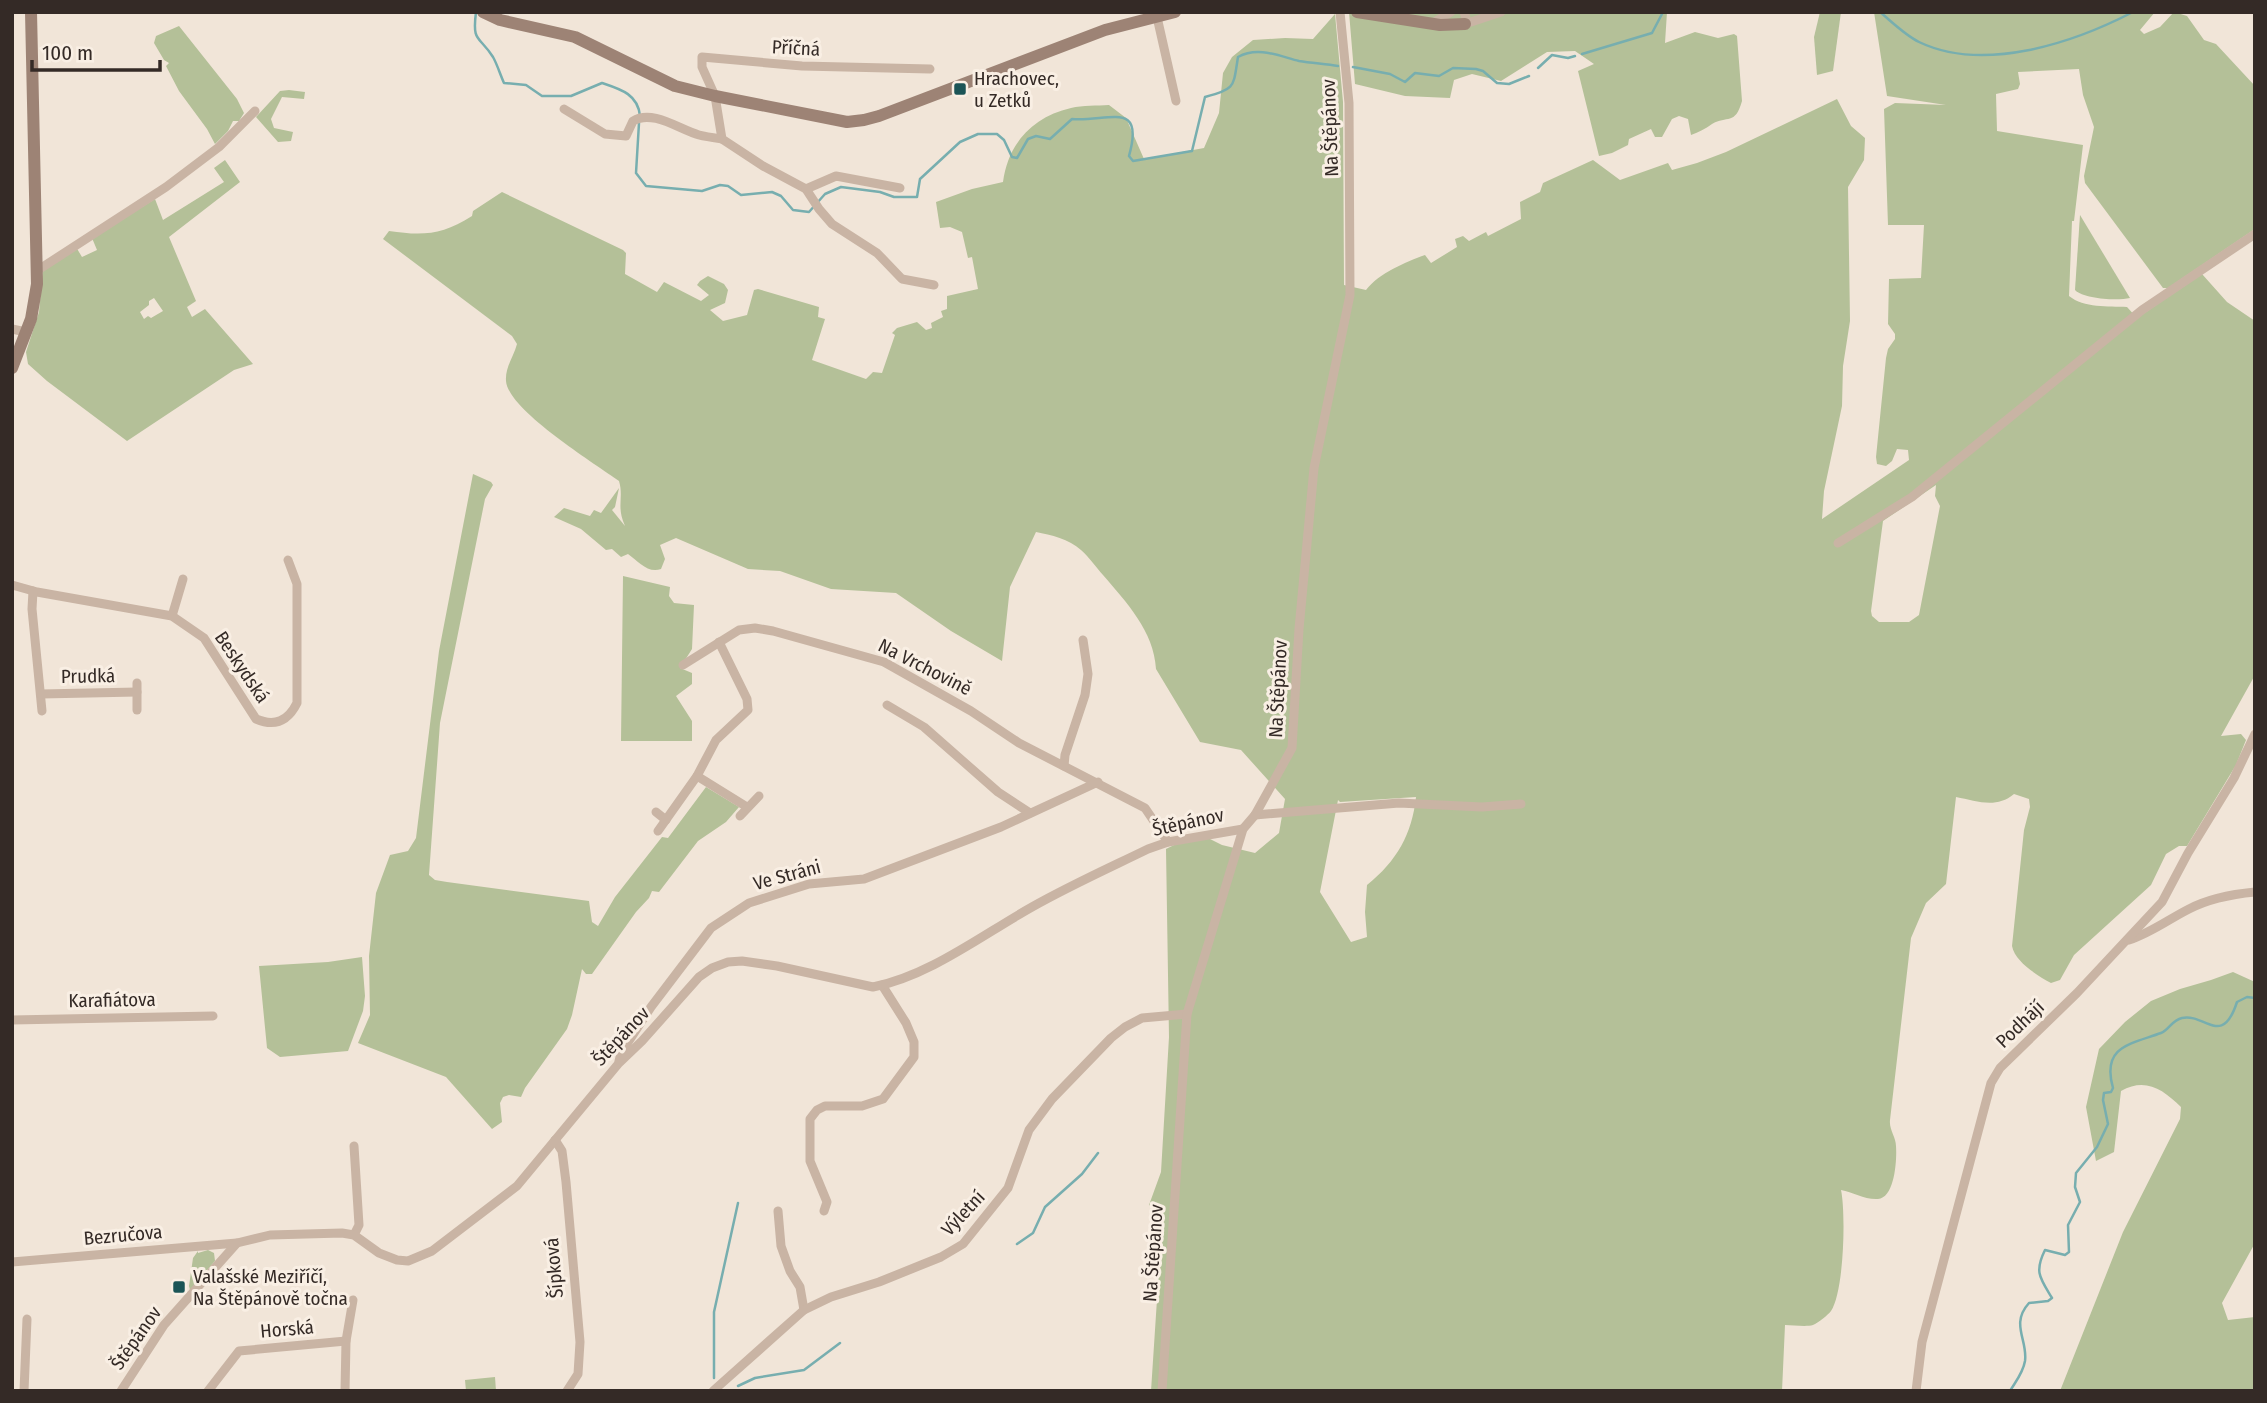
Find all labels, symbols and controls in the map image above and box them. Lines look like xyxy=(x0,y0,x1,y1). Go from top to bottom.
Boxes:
scale bar xyxy=(32,28,159,72)
street label: Příčná xyxy=(771,35,821,61)
text: 100 m xyxy=(42,40,93,66)
place label: Hrachovec, u Zetků xyxy=(974,67,1059,112)
street label: Na Štěpánov xyxy=(1317,78,1343,177)
marker: Hrachovec, u Zetků xyxy=(952,81,968,97)
street label: Beskydská xyxy=(210,627,274,707)
street label: Na Vrchovině xyxy=(875,634,975,700)
street label: Na Štěpánov xyxy=(1264,639,1292,738)
street label: Prudká xyxy=(61,664,115,688)
street label: Štěpánov xyxy=(1150,803,1226,841)
street label: Ve Stráni xyxy=(751,855,823,895)
street label: Karafiátova xyxy=(68,988,156,1012)
street label: Podhájí xyxy=(1991,995,2049,1053)
street label: Štěpánov xyxy=(588,1001,654,1070)
street label: Výletní xyxy=(936,1186,990,1240)
street label: Na Štěpánov xyxy=(1138,1203,1168,1303)
street label: Bezručova xyxy=(83,1220,163,1250)
street label: Šípková xyxy=(540,1237,568,1299)
place label: Valašské Meziříčí, Na Štěpánově točna xyxy=(193,1265,348,1310)
marker: Valašské Meziříčí, Na Štěpánově točna xyxy=(171,1279,187,1295)
street label: Štěpánov xyxy=(106,1301,166,1374)
street label: Horská xyxy=(259,1315,315,1343)

